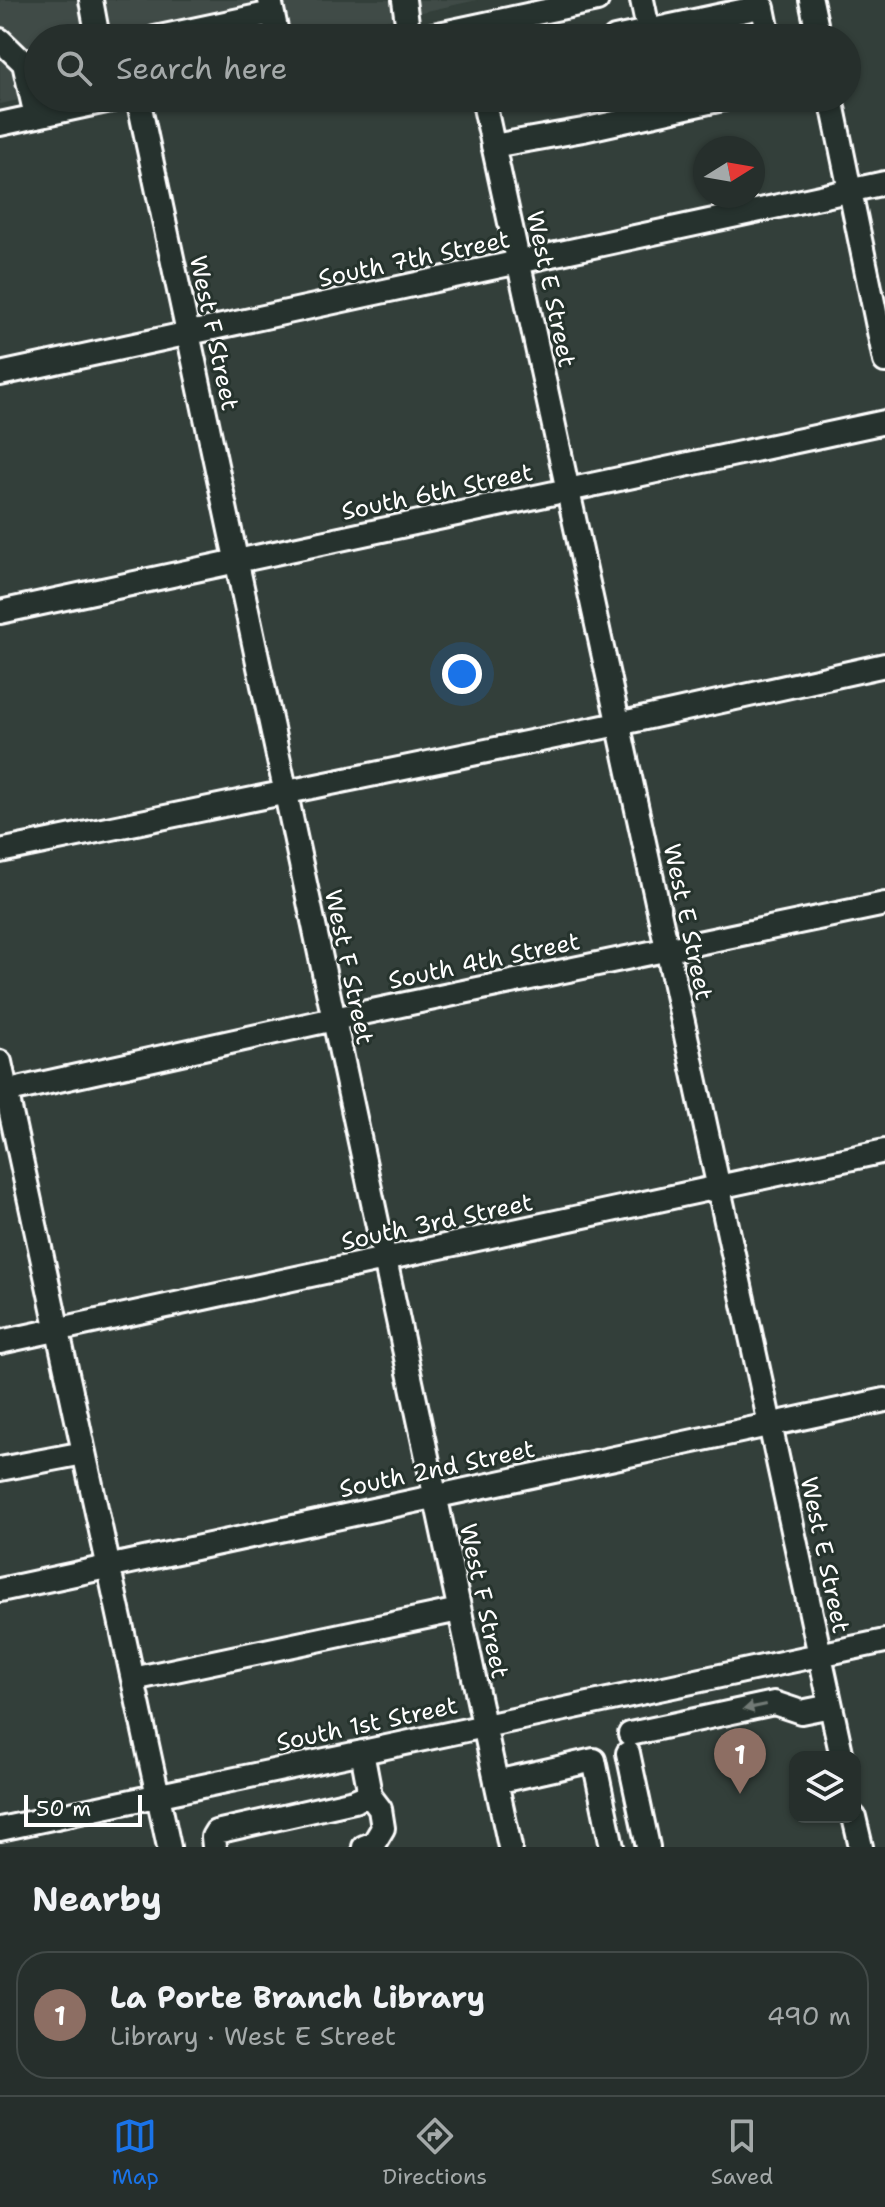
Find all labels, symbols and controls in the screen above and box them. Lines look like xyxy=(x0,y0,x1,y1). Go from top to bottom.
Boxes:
search box xyxy=(24,24,861,112)
icon: search xyxy=(52,46,96,90)
text: Search here xyxy=(116,48,287,89)
north arrow xyxy=(693,136,765,208)
street label: West E Street xyxy=(519,208,583,370)
street label: South 7th Street xyxy=(315,223,513,295)
street label: West F Street xyxy=(182,252,246,414)
street label: South 6th Street xyxy=(338,456,536,528)
your location xyxy=(442,654,482,694)
street label: West E Street xyxy=(656,841,720,1003)
street label: West F Street xyxy=(317,886,381,1048)
street label: South 4th Street xyxy=(385,925,583,997)
street label: South 3rd Street xyxy=(338,1186,536,1258)
street label: South 2nd Street xyxy=(336,1433,538,1505)
street label: West E Street xyxy=(793,1474,857,1636)
street label: West F Street xyxy=(452,1520,516,1682)
street label: South 1st Street xyxy=(274,1689,460,1759)
one-way arrow xyxy=(743,1701,768,1714)
pin: 1 xyxy=(714,1728,766,1794)
map controls xyxy=(789,1751,861,1823)
button: layers xyxy=(789,1751,861,1823)
scale bar xyxy=(24,1791,142,1827)
text: 50 m xyxy=(36,1794,91,1823)
text: Nearby xyxy=(32,1876,162,1922)
text: La Porte Branch Library xyxy=(110,1977,485,2018)
text: 1 xyxy=(54,1998,66,2033)
text: 490 m xyxy=(767,1998,851,2033)
text: Library · West E Street xyxy=(110,2018,396,2053)
tab: Map xyxy=(112,2114,159,2191)
tab: Directions xyxy=(382,2114,487,2191)
tab: Saved xyxy=(711,2114,773,2191)

